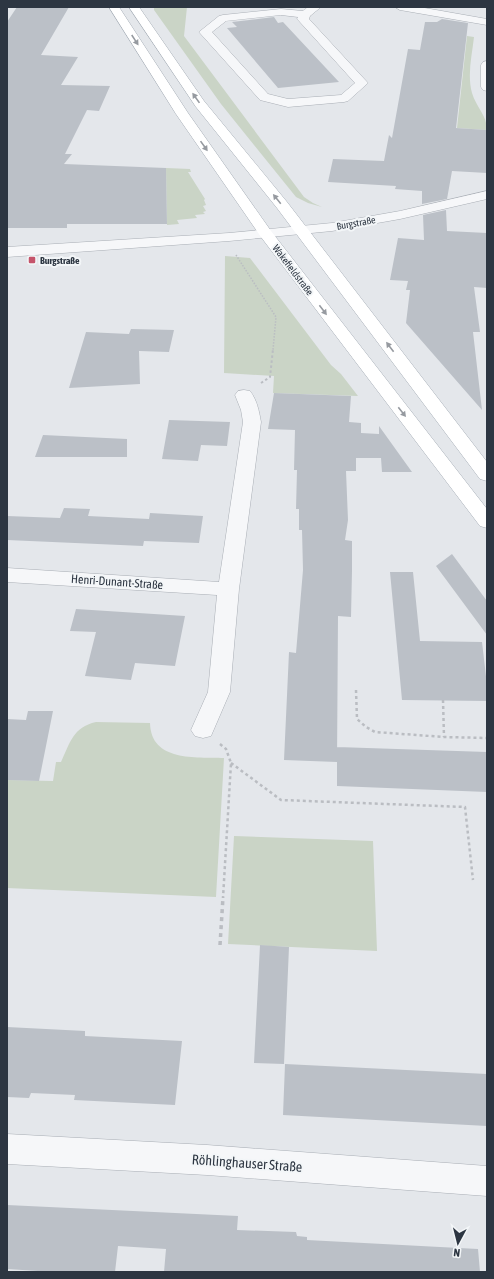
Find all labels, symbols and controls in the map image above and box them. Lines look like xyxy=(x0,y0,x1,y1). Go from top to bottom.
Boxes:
one-way arrow xyxy=(131,35,139,45)
one-way arrow xyxy=(192,93,200,103)
one-way arrow xyxy=(200,140,208,151)
one-way arrow xyxy=(273,194,282,205)
street label: Burgstraße xyxy=(336,214,377,232)
street label: Wakefieldstraße xyxy=(270,243,316,298)
marker: Burgstraße xyxy=(27,255,37,265)
place label: Burgstraße xyxy=(40,255,80,266)
one-way arrow xyxy=(319,304,327,315)
one-way arrow xyxy=(386,342,394,352)
one-way arrow xyxy=(398,407,407,418)
street label: Henri-Dunant-Straße xyxy=(71,572,163,592)
street label: Röhlinghauser Straße xyxy=(191,1151,303,1175)
north arrow xyxy=(438,1223,478,1263)
text: N xyxy=(453,1247,461,1259)

